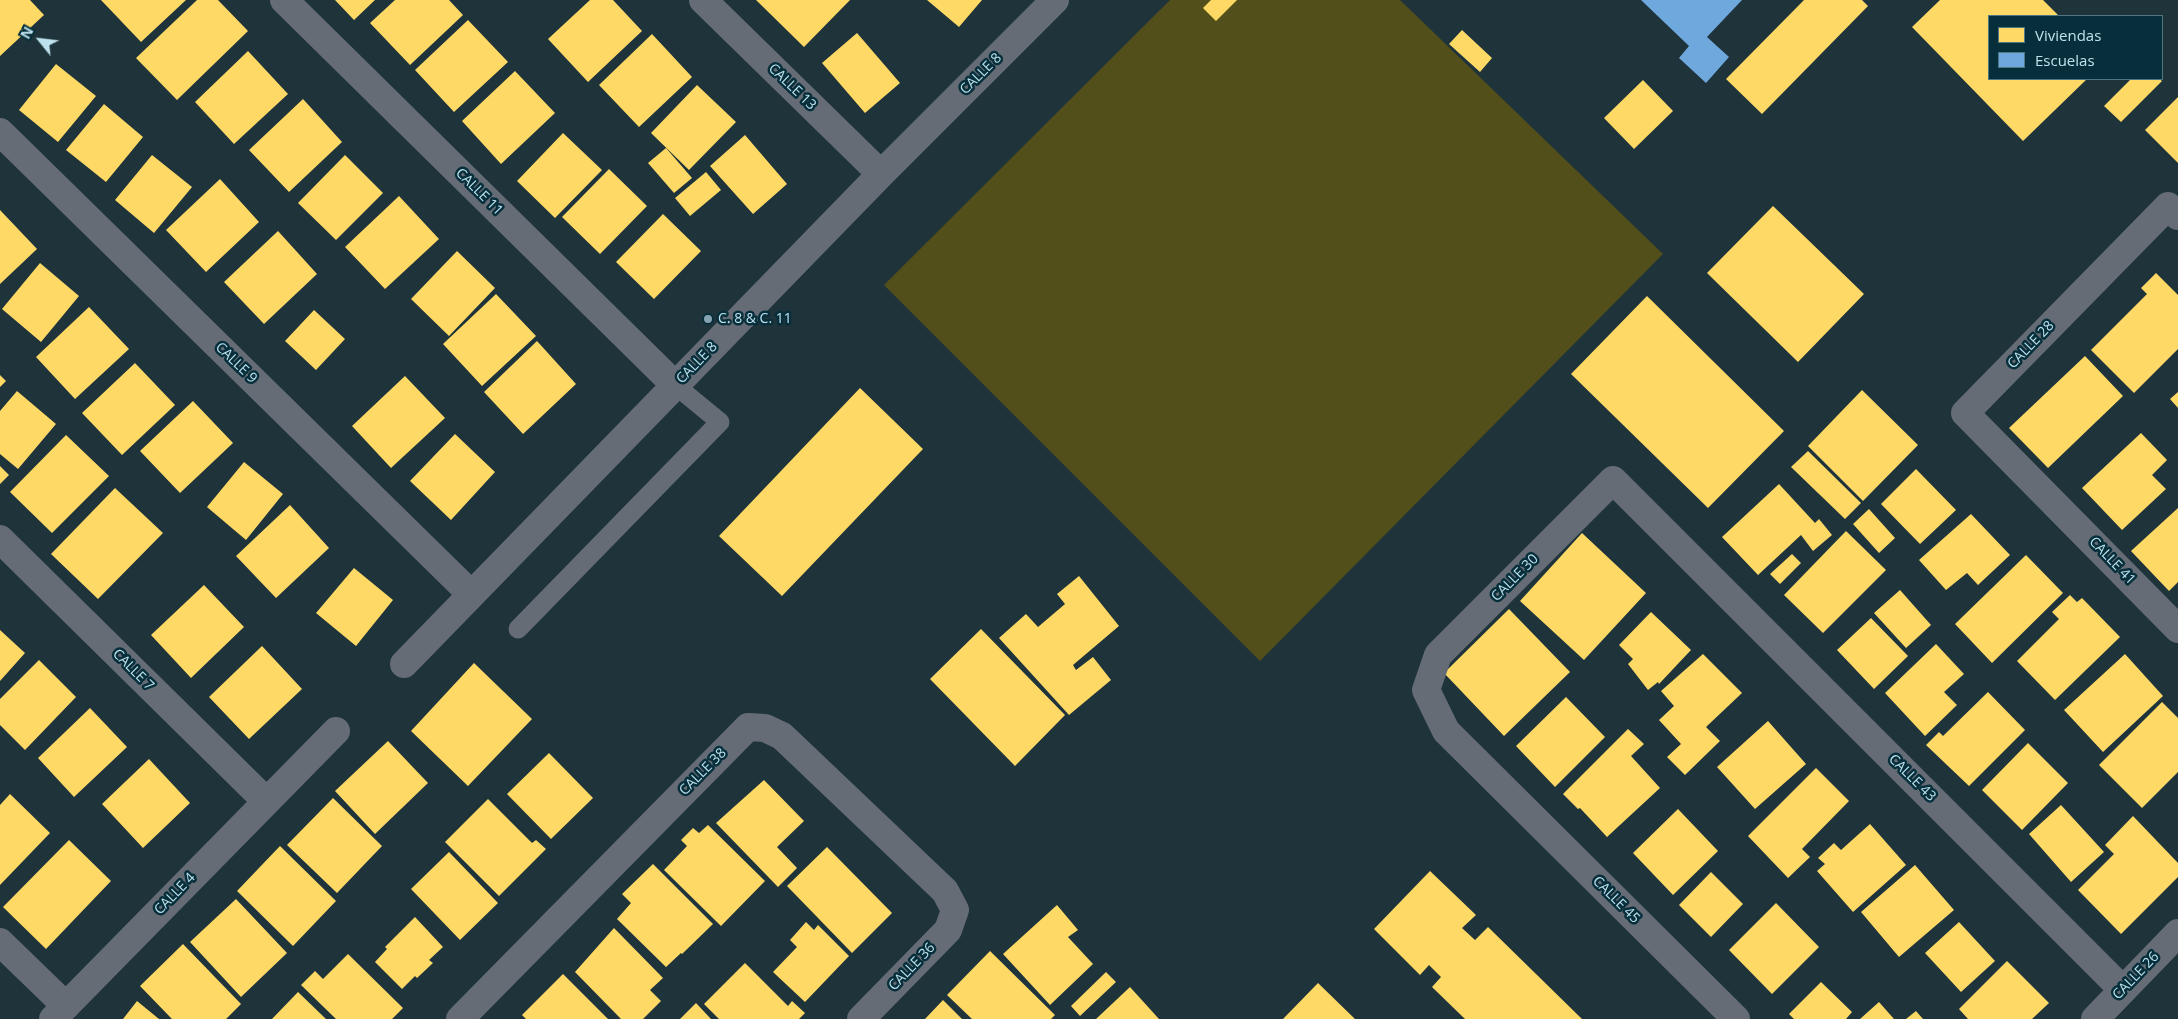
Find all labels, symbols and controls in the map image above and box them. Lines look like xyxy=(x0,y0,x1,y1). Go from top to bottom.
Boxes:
north arrow xyxy=(15,15,65,65)
legend xyxy=(1988,15,2163,80)
text: N xyxy=(15,23,38,42)
text: Viviendas xyxy=(2035,25,2101,45)
street label: CALLE 8 xyxy=(957,50,1005,98)
text: Escuelas xyxy=(2035,50,2095,70)
street label: CALLE 13 xyxy=(765,60,819,114)
street label: CALLE 11 xyxy=(452,165,506,219)
place label: C. 8 & C. 11 xyxy=(718,311,792,327)
marker: C. 8 & C. 11 xyxy=(702,313,714,325)
street label: CALLE 28 xyxy=(2004,318,2058,372)
street label: CALLE 9 xyxy=(212,339,260,387)
street label: CALLE 8 xyxy=(673,339,721,387)
street label: CALLE 41 xyxy=(2085,534,2139,588)
street label: CALLE 30 xyxy=(1488,551,1542,605)
street label: CALLE 7 xyxy=(109,646,157,694)
street label: CALLE 38 xyxy=(676,745,730,799)
street label: CALLE 43 xyxy=(1885,751,1939,805)
street label: CALLE 4 xyxy=(151,870,199,918)
street label: CALLE 45 xyxy=(1589,873,1643,927)
street label: CALLE 36 xyxy=(885,940,939,994)
street label: CALLE 26 xyxy=(2109,949,2163,1003)

